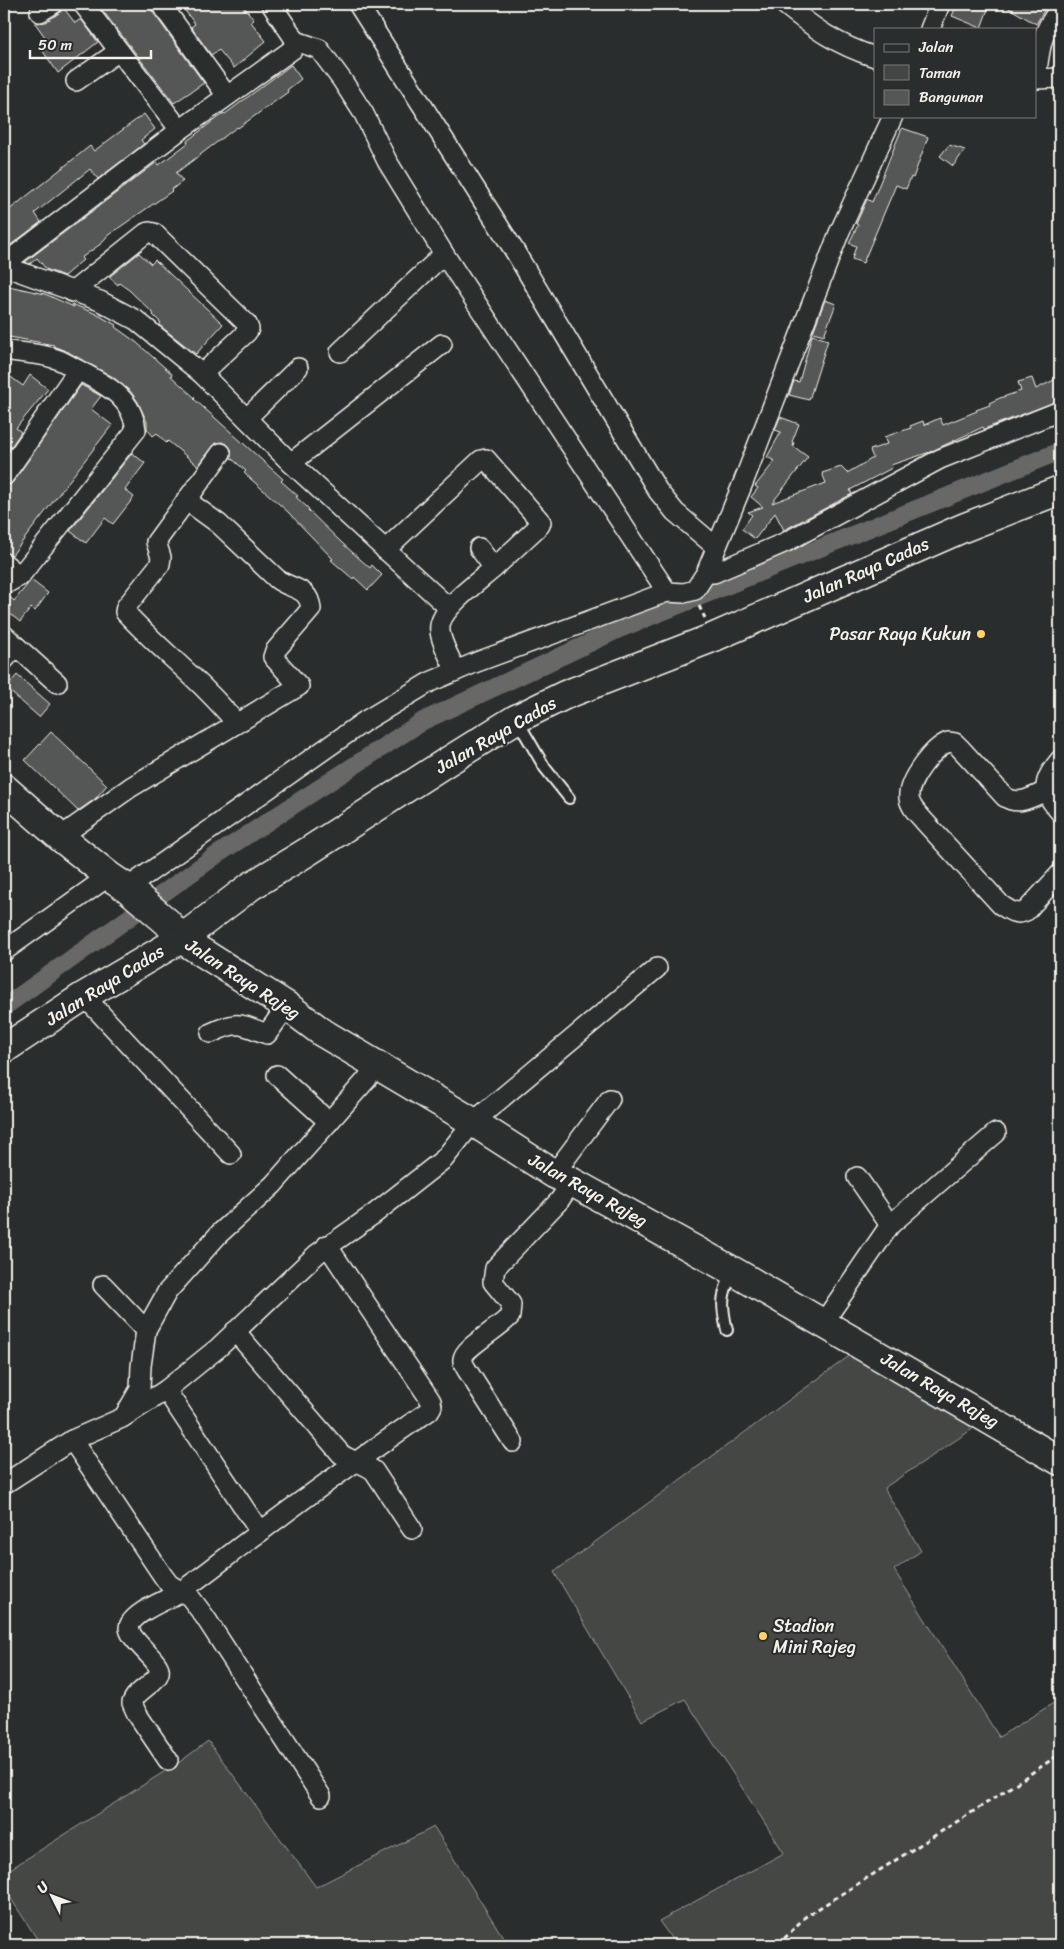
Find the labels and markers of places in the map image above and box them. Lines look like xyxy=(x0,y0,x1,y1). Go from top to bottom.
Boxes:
place label: Pasar Raya Kukun xyxy=(829,618,971,650)
marker: Pasar Raya Kukun xyxy=(975,628,987,640)
place label: Stadion Mini Rajeg xyxy=(773,1610,856,1663)
marker: Stadion Mini Rajeg xyxy=(757,1630,769,1642)

